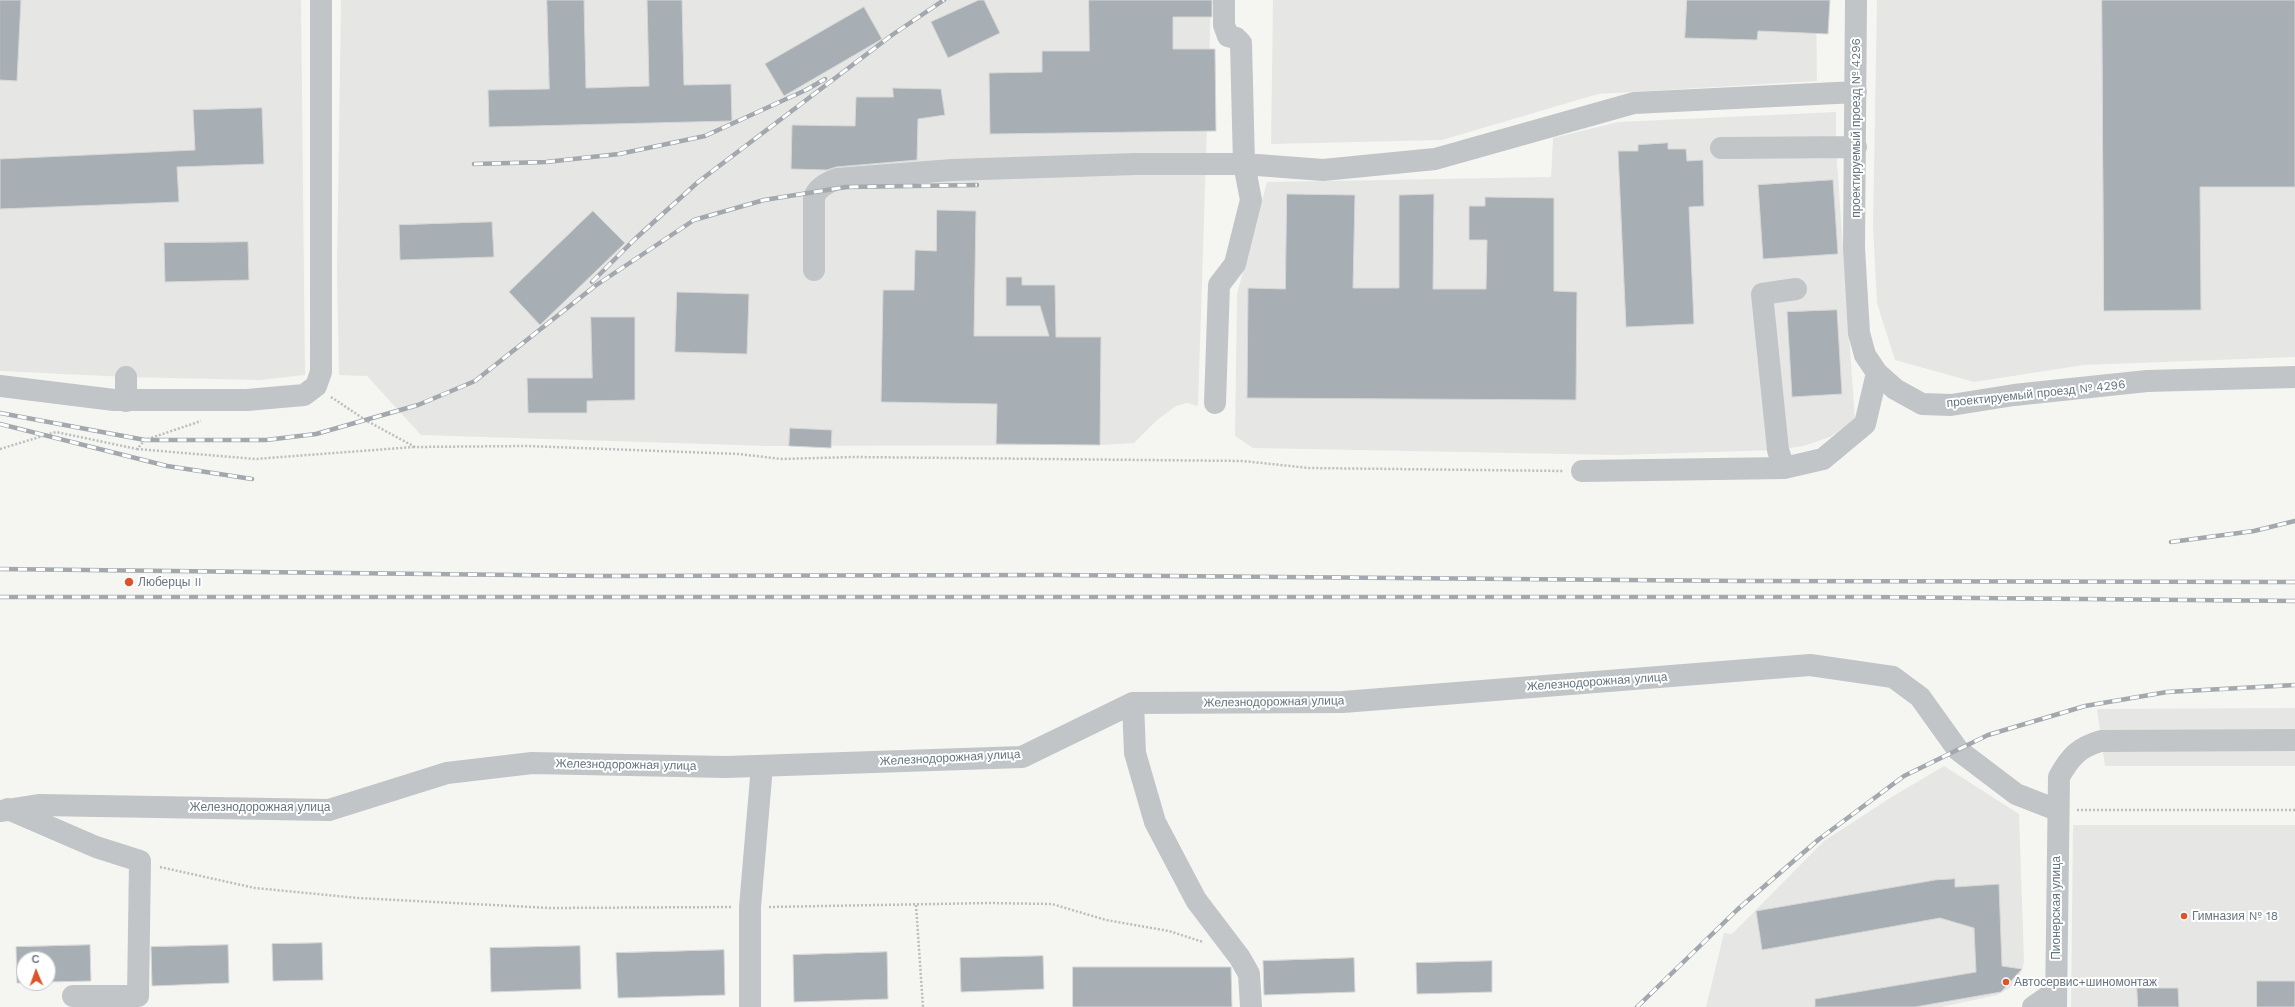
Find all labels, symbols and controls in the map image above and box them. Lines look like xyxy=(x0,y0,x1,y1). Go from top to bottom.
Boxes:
street label: проектируемый проезд № 4296 xyxy=(1849,38,1863,218)
street label: проектируемый проезд № 4296 xyxy=(1946,377,2126,411)
place label: Люберцы II xyxy=(138,575,202,589)
marker: Люберцы II xyxy=(123,576,135,588)
street label: Железнодорожная улица xyxy=(1526,670,1668,694)
street label: Железнодорожная улица xyxy=(1203,694,1345,710)
street label: Железнодорожная улица xyxy=(879,747,1021,769)
street label: Железнодорожная улица xyxy=(555,757,697,773)
street label: Железнодорожная улица xyxy=(190,800,330,814)
street label: Пионерская улица xyxy=(2049,856,2063,960)
place label: Гимназия № 18 xyxy=(2192,909,2278,923)
marker: Гимназия № 18 xyxy=(2179,911,2189,921)
north arrow xyxy=(16,951,56,991)
text: С xyxy=(31,953,40,966)
place label: Автосервис+шиномонтаж xyxy=(2014,975,2157,989)
marker: Автосервис+шиномонтаж xyxy=(2001,977,2011,987)

